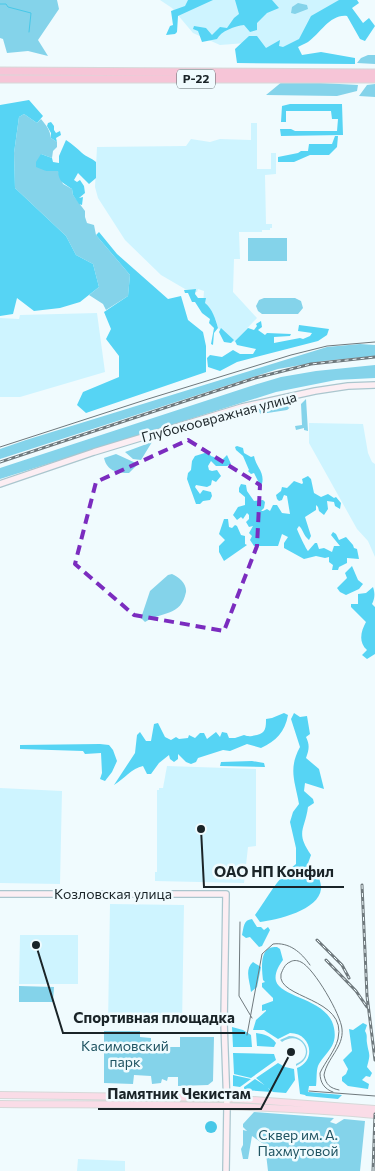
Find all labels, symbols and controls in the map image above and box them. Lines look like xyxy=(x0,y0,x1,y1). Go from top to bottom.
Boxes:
road number: Р-22 xyxy=(177,70,215,88)
street label: Глубокоовражная улица xyxy=(139,388,298,445)
callout: ОАО НП Конфил xyxy=(204,857,344,887)
text: ОАО НП Конфил xyxy=(214,862,334,880)
street label: Козловская улица xyxy=(54,885,172,902)
callout: Спортивная площадка xyxy=(63,1003,245,1033)
text: Спортивная площадка xyxy=(73,1008,235,1026)
park label: Касимовский парк xyxy=(81,1037,169,1070)
callout: Памятник Чекистам xyxy=(98,1079,261,1109)
text: Памятник Чекистам xyxy=(107,1084,251,1102)
park label: Сквер им. А. Пахмутовой xyxy=(258,1126,338,1159)

